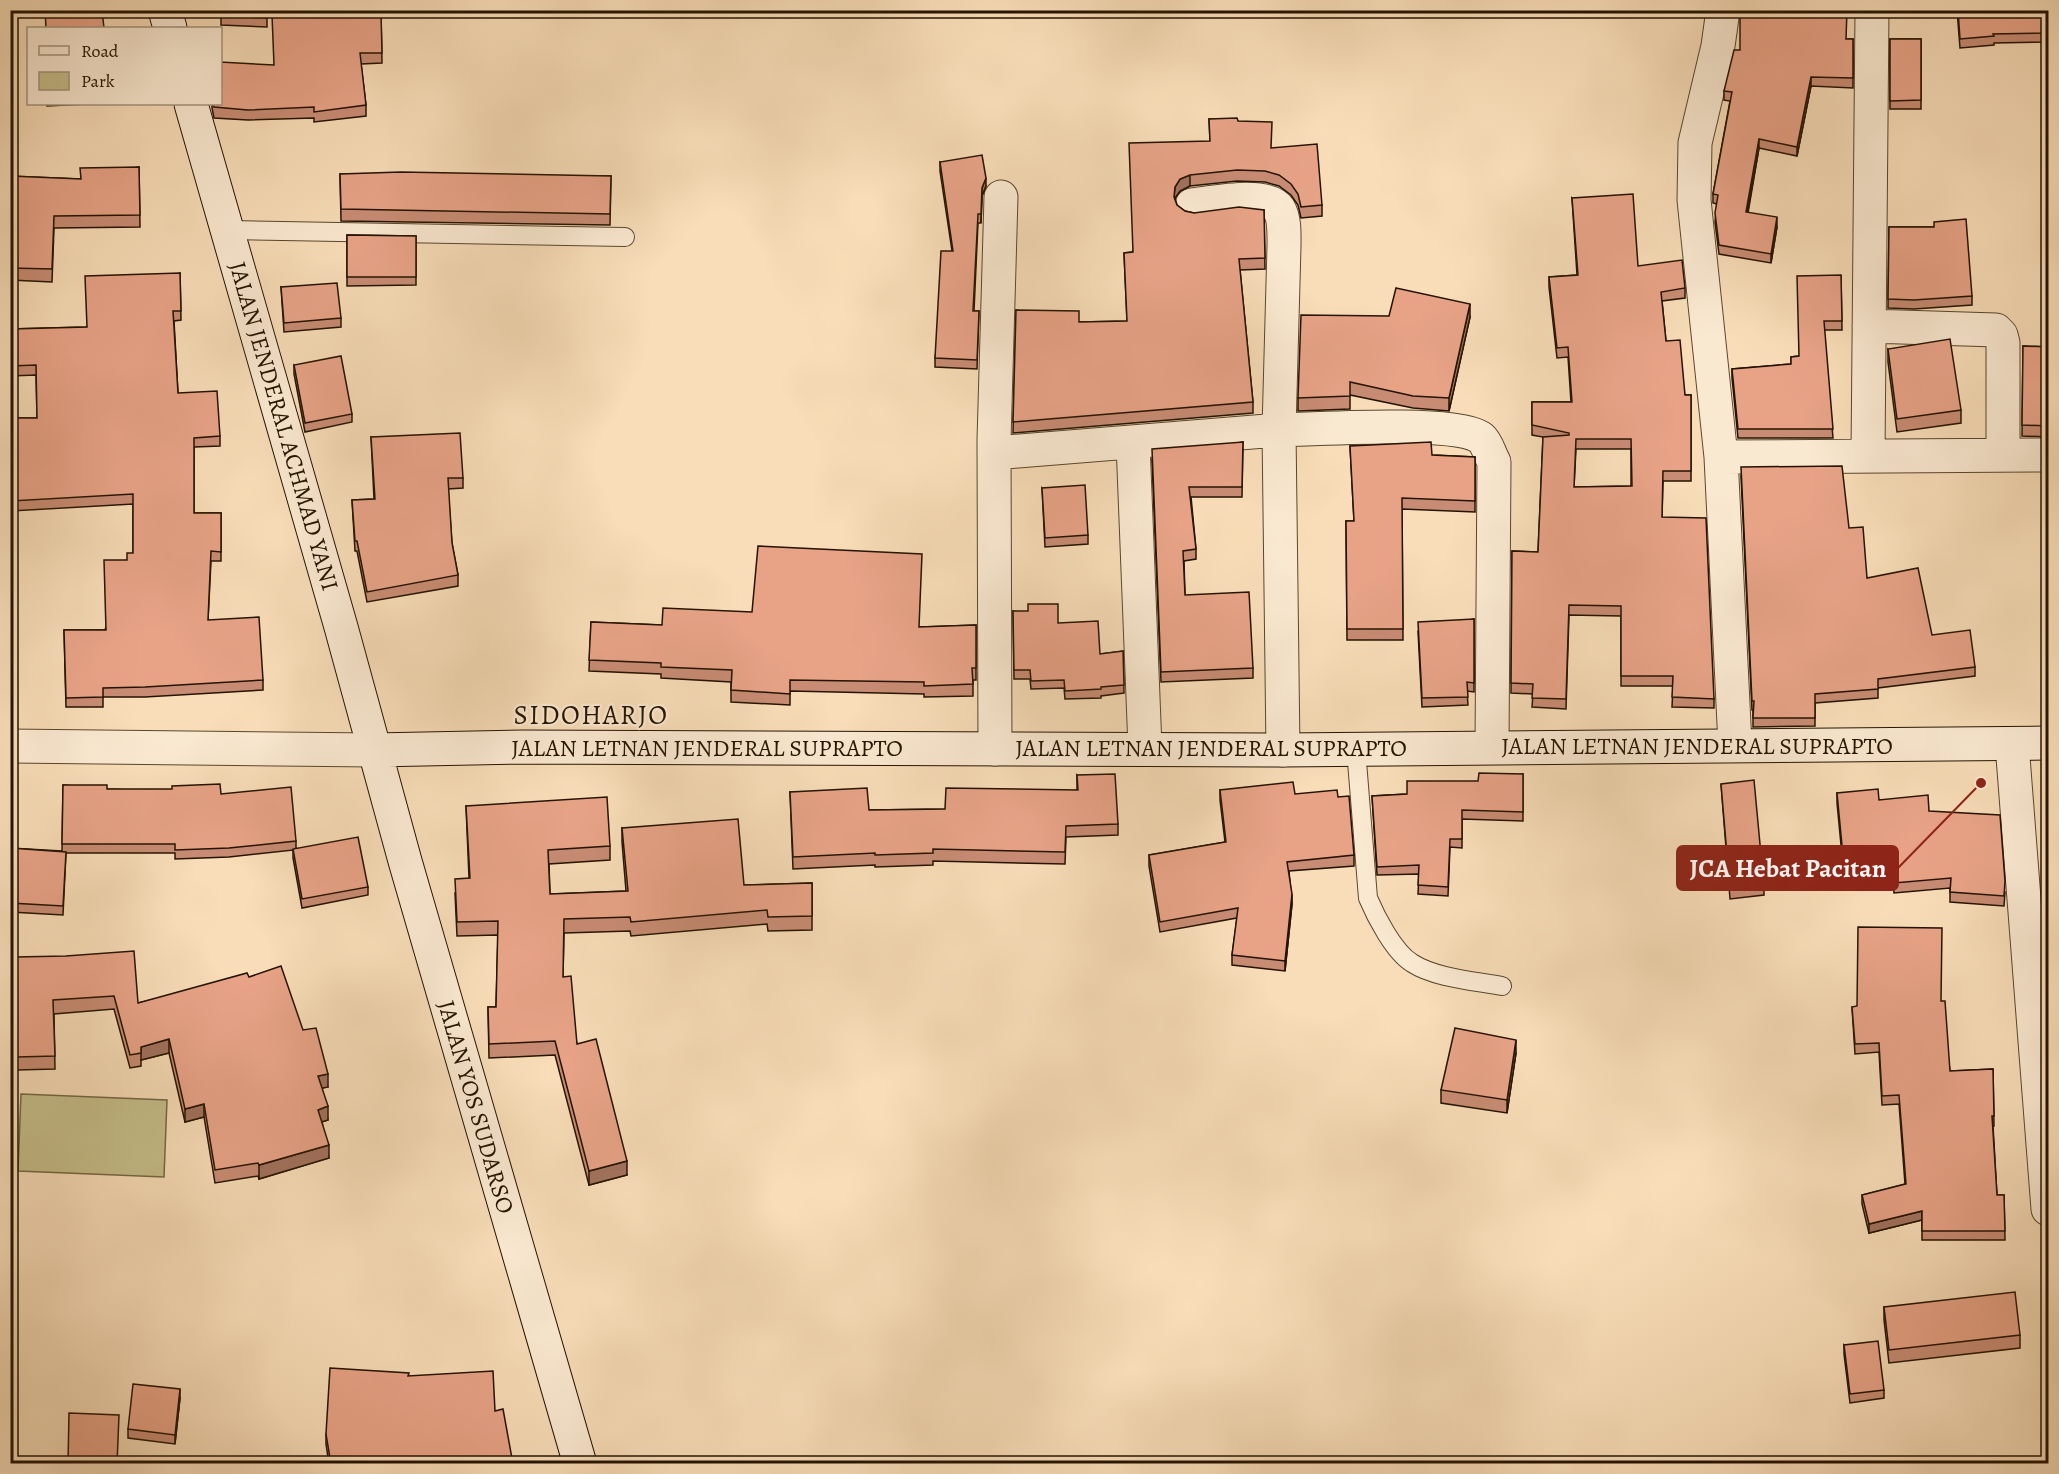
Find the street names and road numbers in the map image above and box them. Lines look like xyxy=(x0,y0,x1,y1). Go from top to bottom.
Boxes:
street label: JALAN JENDERAL ACHMAD YANI xyxy=(222,258,346,594)
street label: JALAN LETNAN JENDERAL SUPRAPTO xyxy=(1501,730,1893,762)
street label: JALAN LETNAN JENDERAL SUPRAPTO xyxy=(511,732,903,764)
street label: JALAN LETNAN JENDERAL SUPRAPTO xyxy=(1015,732,1407,764)
street label: JALAN YOS SUDARSO xyxy=(430,997,522,1217)

